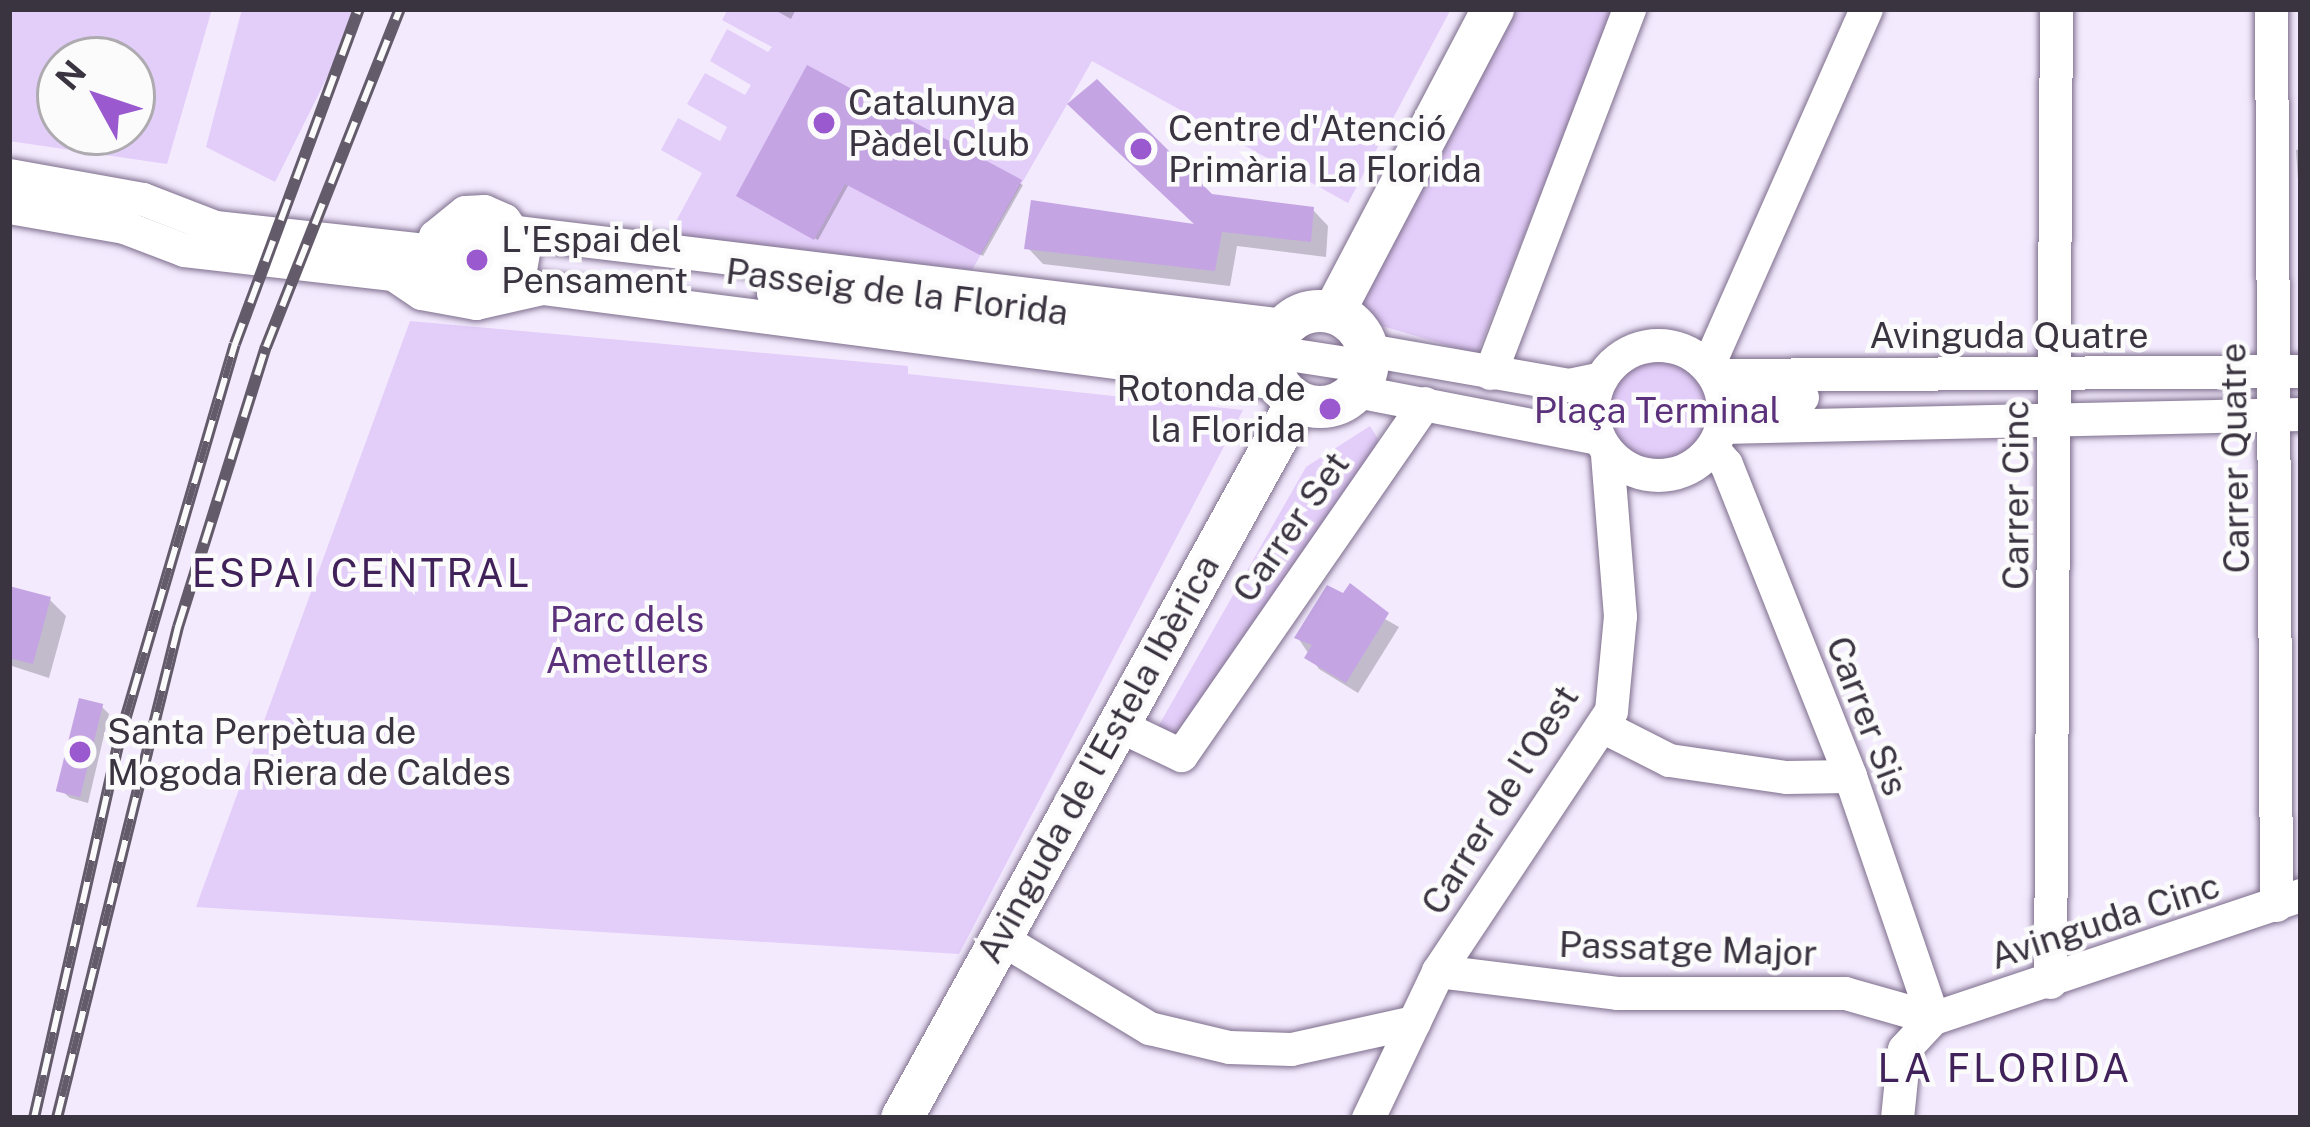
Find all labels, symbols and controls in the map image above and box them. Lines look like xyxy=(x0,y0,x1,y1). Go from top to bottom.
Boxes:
north arrow xyxy=(36,36,156,156)
text: N xyxy=(48,53,94,97)
place label: Catalunya Pàdel Club xyxy=(848,80,1030,165)
place label: Centre d'Atenció Primària La Florida xyxy=(1168,106,1482,191)
marker: Catalunya Pàdel Club xyxy=(811,110,837,136)
marker: Centre d'Atenció Primària La Florida xyxy=(1125,133,1157,165)
place label: L'Espai del Pensament xyxy=(501,217,688,302)
marker: L'Espai del Pensament xyxy=(464,247,490,273)
street label: Passeig de la Florida xyxy=(723,250,1071,334)
street label: Avinguda Quatre xyxy=(1869,314,2149,358)
street label: Carrer Quatre xyxy=(2211,342,2259,574)
place label: Rotonda de la Florida xyxy=(1116,366,1306,451)
park label: Plaça Terminal xyxy=(1534,389,1780,433)
marker: Rotonda de la Florida xyxy=(1317,396,1343,422)
street label: Carrer Cinc xyxy=(1994,400,2038,590)
street label: Carrer Set xyxy=(1224,444,1358,610)
street label: Avinguda de l'Estela Ibèrica xyxy=(967,547,1229,971)
district label: ESPAI CENTRAL xyxy=(192,550,532,596)
park label: Parc dels Ametllers xyxy=(545,597,709,682)
street label: Carrer Sis xyxy=(1817,630,1917,802)
street label: Carrer de l'Oest xyxy=(1412,677,1588,923)
place label: Santa Perpètua de Mogoda Riera de Caldes xyxy=(107,709,512,794)
marker: Santa Perpètua de Mogoda Riera de Caldes xyxy=(64,736,96,768)
street label: Avinguda Cinc xyxy=(1985,864,2225,978)
street label: Passatge Major xyxy=(1558,923,1818,975)
district label: LA FLORIDA xyxy=(1878,1045,2132,1091)

